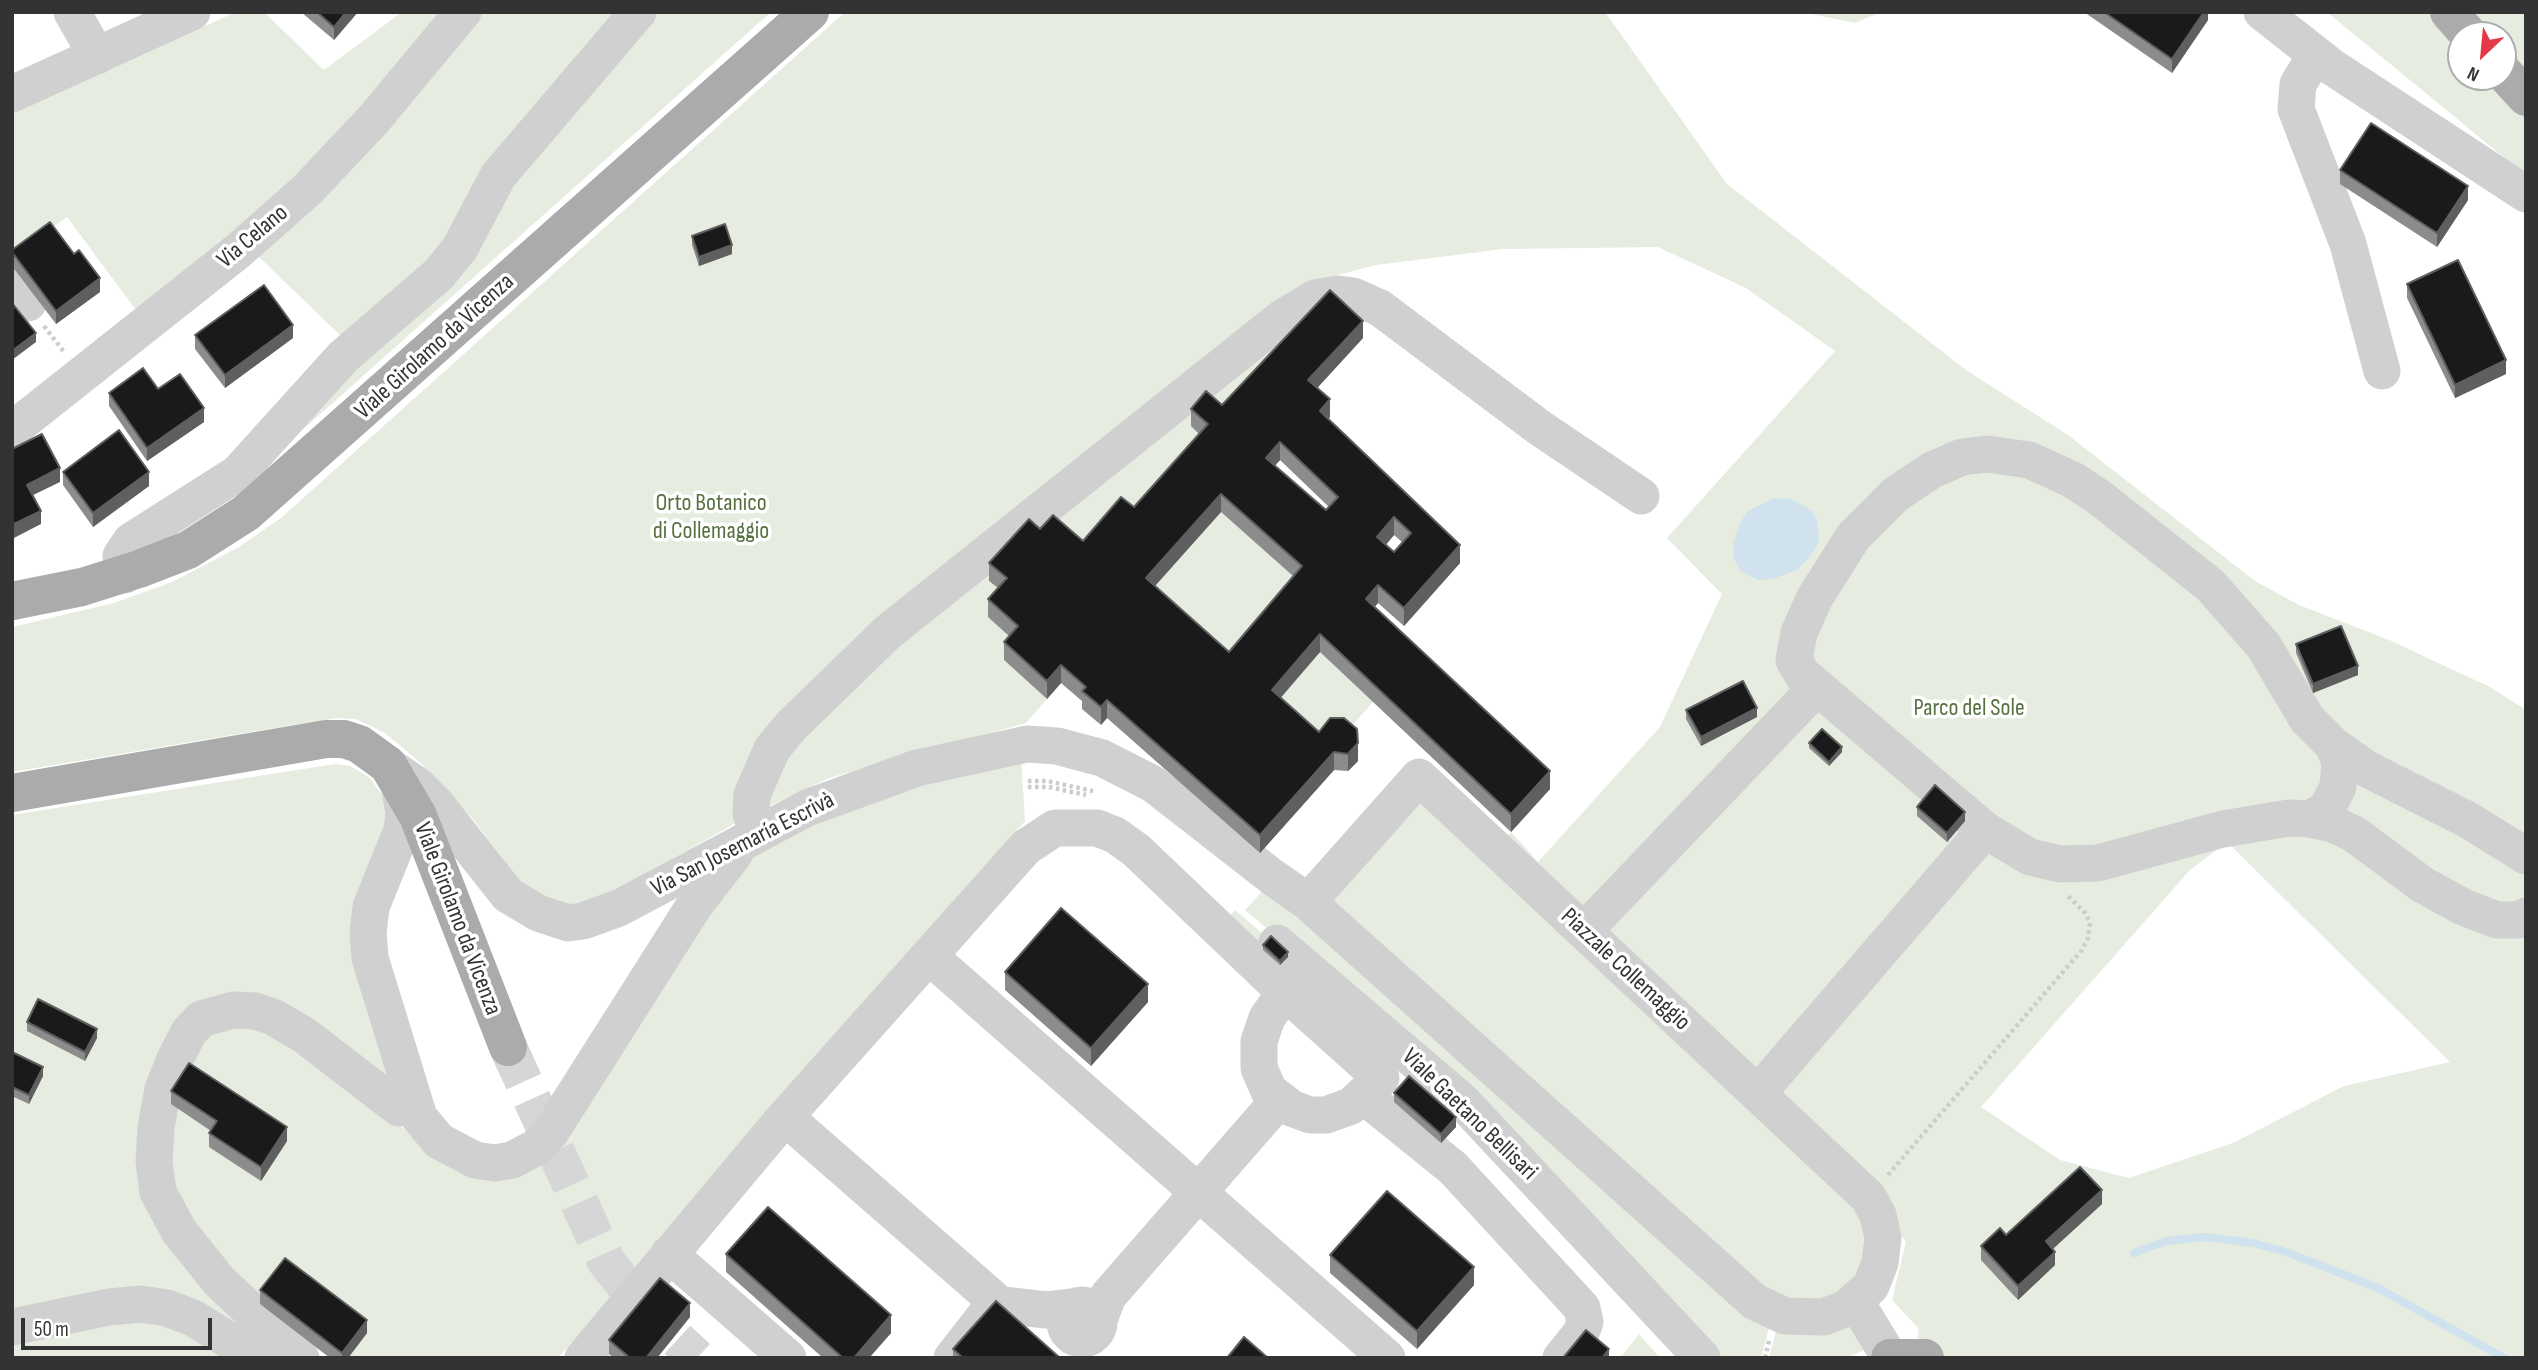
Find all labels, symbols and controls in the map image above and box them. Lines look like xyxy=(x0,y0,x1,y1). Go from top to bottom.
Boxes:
north arrow xyxy=(2447,21,2517,91)
text: N xyxy=(2464,61,2483,86)
street label: Via Celano xyxy=(212,199,294,275)
street label: Viale Girolamo da Vicenza xyxy=(350,268,520,426)
park label: Orto Botanico di Collemaggio xyxy=(653,490,769,546)
park label: Parco del Sole xyxy=(1913,695,2025,723)
street label: Via San Josemaría Escrivà xyxy=(647,786,839,904)
street label: Viale Girolamo da Vicenza xyxy=(407,819,507,1019)
street label: Piazzale Collemaggio xyxy=(1554,903,1696,1037)
street label: Viale Gaetano Bellisari xyxy=(1395,1043,1543,1187)
scale bar xyxy=(24,1304,215,1348)
text: 50 m xyxy=(34,1317,69,1342)

